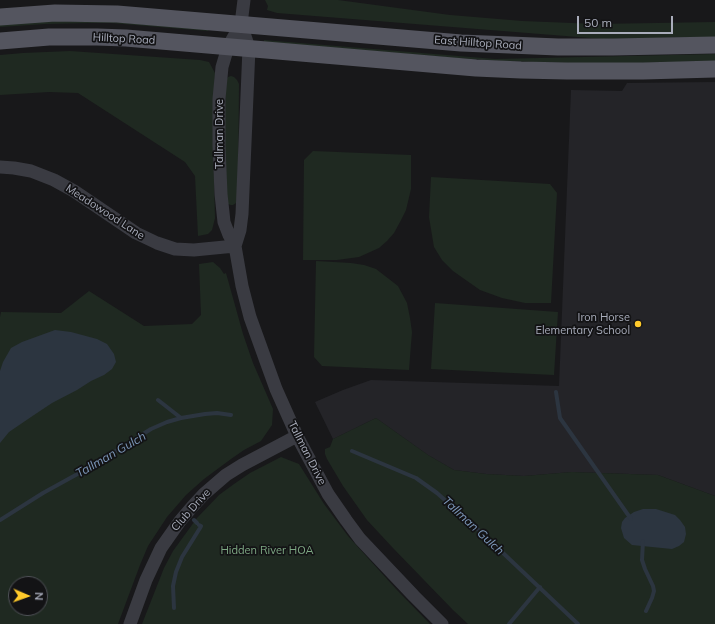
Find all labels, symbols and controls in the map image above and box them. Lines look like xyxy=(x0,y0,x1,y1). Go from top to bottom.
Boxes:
scale bar xyxy=(579,8,675,34)
text: 50 m xyxy=(584,15,612,30)
street label: Hilltop Road xyxy=(92,31,156,47)
street label: East Hilltop Road xyxy=(434,33,522,53)
street label: Tallman Drive xyxy=(213,99,227,169)
street label: Meadowood Lane xyxy=(63,182,147,242)
place label: Iron Horse Elementary School xyxy=(535,311,630,337)
marker: Iron Horse Elementary School xyxy=(633,319,643,329)
street label: Tallman Drive xyxy=(285,419,329,487)
water label: Tallman Gulch xyxy=(73,429,149,481)
street label: Club Drive xyxy=(169,486,213,534)
water label: Tallman Gulch xyxy=(439,494,507,558)
park label: Hidden River HOA xyxy=(220,544,314,558)
north arrow xyxy=(8,576,48,616)
text: N xyxy=(32,592,46,601)

